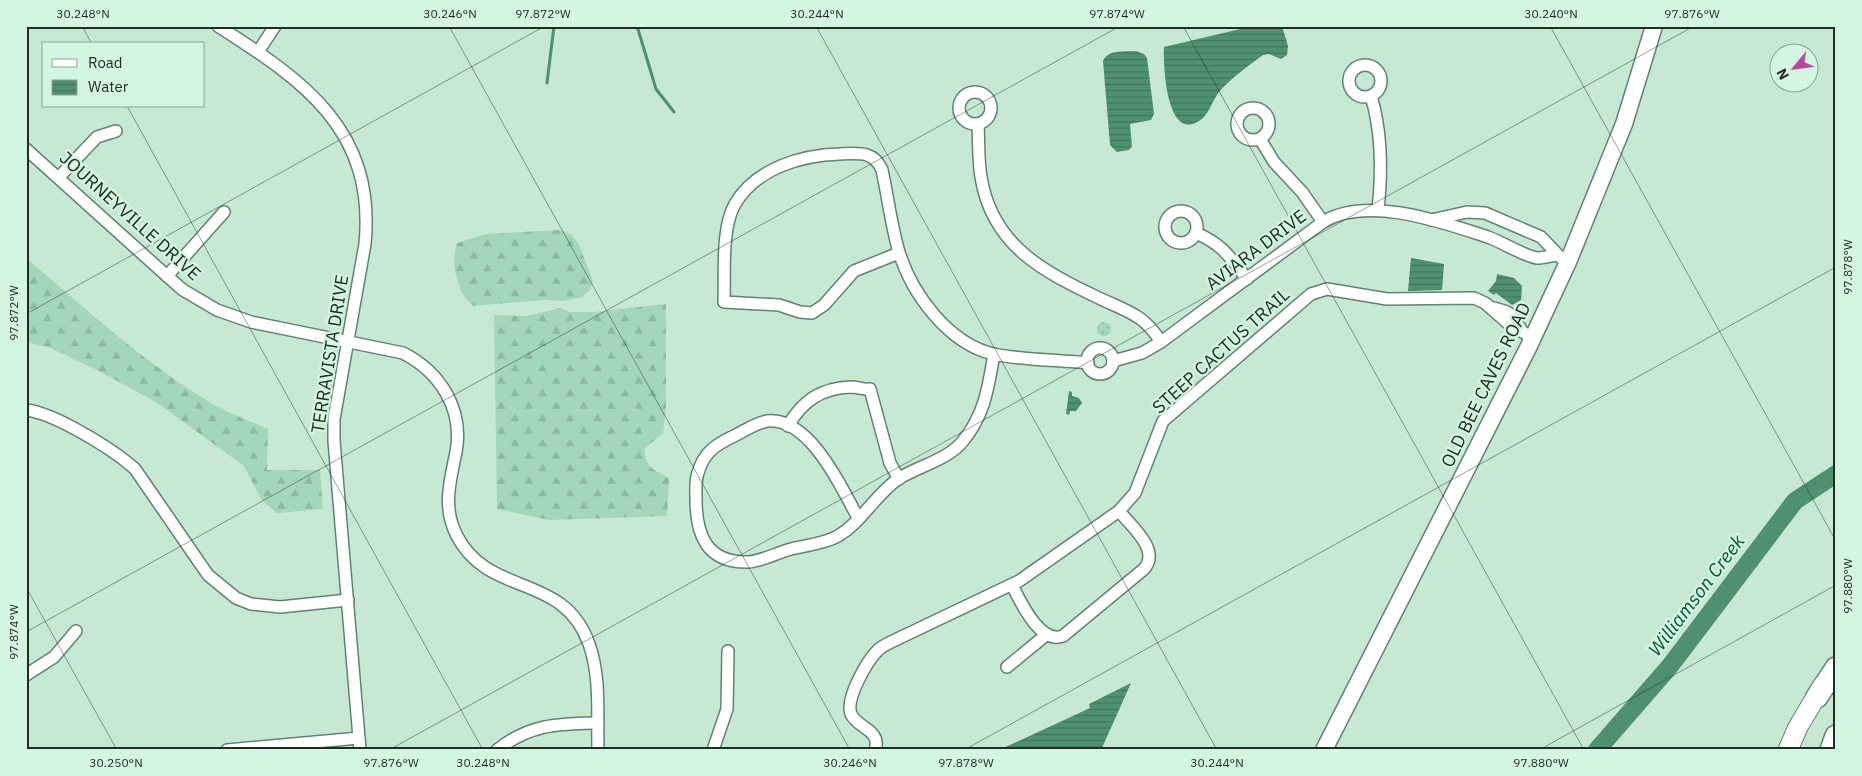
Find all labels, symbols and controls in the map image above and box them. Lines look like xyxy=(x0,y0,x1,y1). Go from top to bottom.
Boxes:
text: 30.248°N xyxy=(56,6,110,21)
text: 30.246°N xyxy=(423,6,477,21)
text: 97.872°W xyxy=(515,6,571,21)
text: 30.244°N xyxy=(790,6,844,21)
text: 97.874°W xyxy=(1089,6,1145,21)
text: 30.240°N xyxy=(1524,6,1578,21)
text: 97.876°W xyxy=(1664,6,1720,21)
legend xyxy=(42,42,205,108)
north arrow xyxy=(1770,42,1820,92)
text: Road xyxy=(88,53,123,72)
text: N xyxy=(1772,66,1793,83)
text: Water xyxy=(88,77,129,96)
street label: JOURNEYVILLE DRIVE xyxy=(55,146,206,285)
street label: AVIARA DRIVE xyxy=(1201,204,1311,295)
text: 97.878°W xyxy=(1840,239,1855,295)
street label: TERRAVISTA DRIVE xyxy=(306,273,353,435)
street label: STEEP CACTUS TRAIL xyxy=(1147,283,1294,418)
text: 97.872°W xyxy=(6,285,21,341)
street label: OLD BEE CAVES ROAD xyxy=(1436,299,1535,471)
water label: Williamson Creek xyxy=(1643,529,1750,660)
text: 97.880°W xyxy=(1840,558,1855,614)
text: 97.874°W xyxy=(6,604,21,660)
text: 30.250°N xyxy=(89,755,143,770)
text: 97.876°W xyxy=(363,755,419,770)
text: 30.248°N xyxy=(456,755,510,770)
text: 30.246°N xyxy=(823,755,877,770)
text: 97.878°W xyxy=(938,755,994,770)
text: 30.244°N xyxy=(1190,755,1244,770)
text: 97.880°W xyxy=(1513,755,1569,770)

